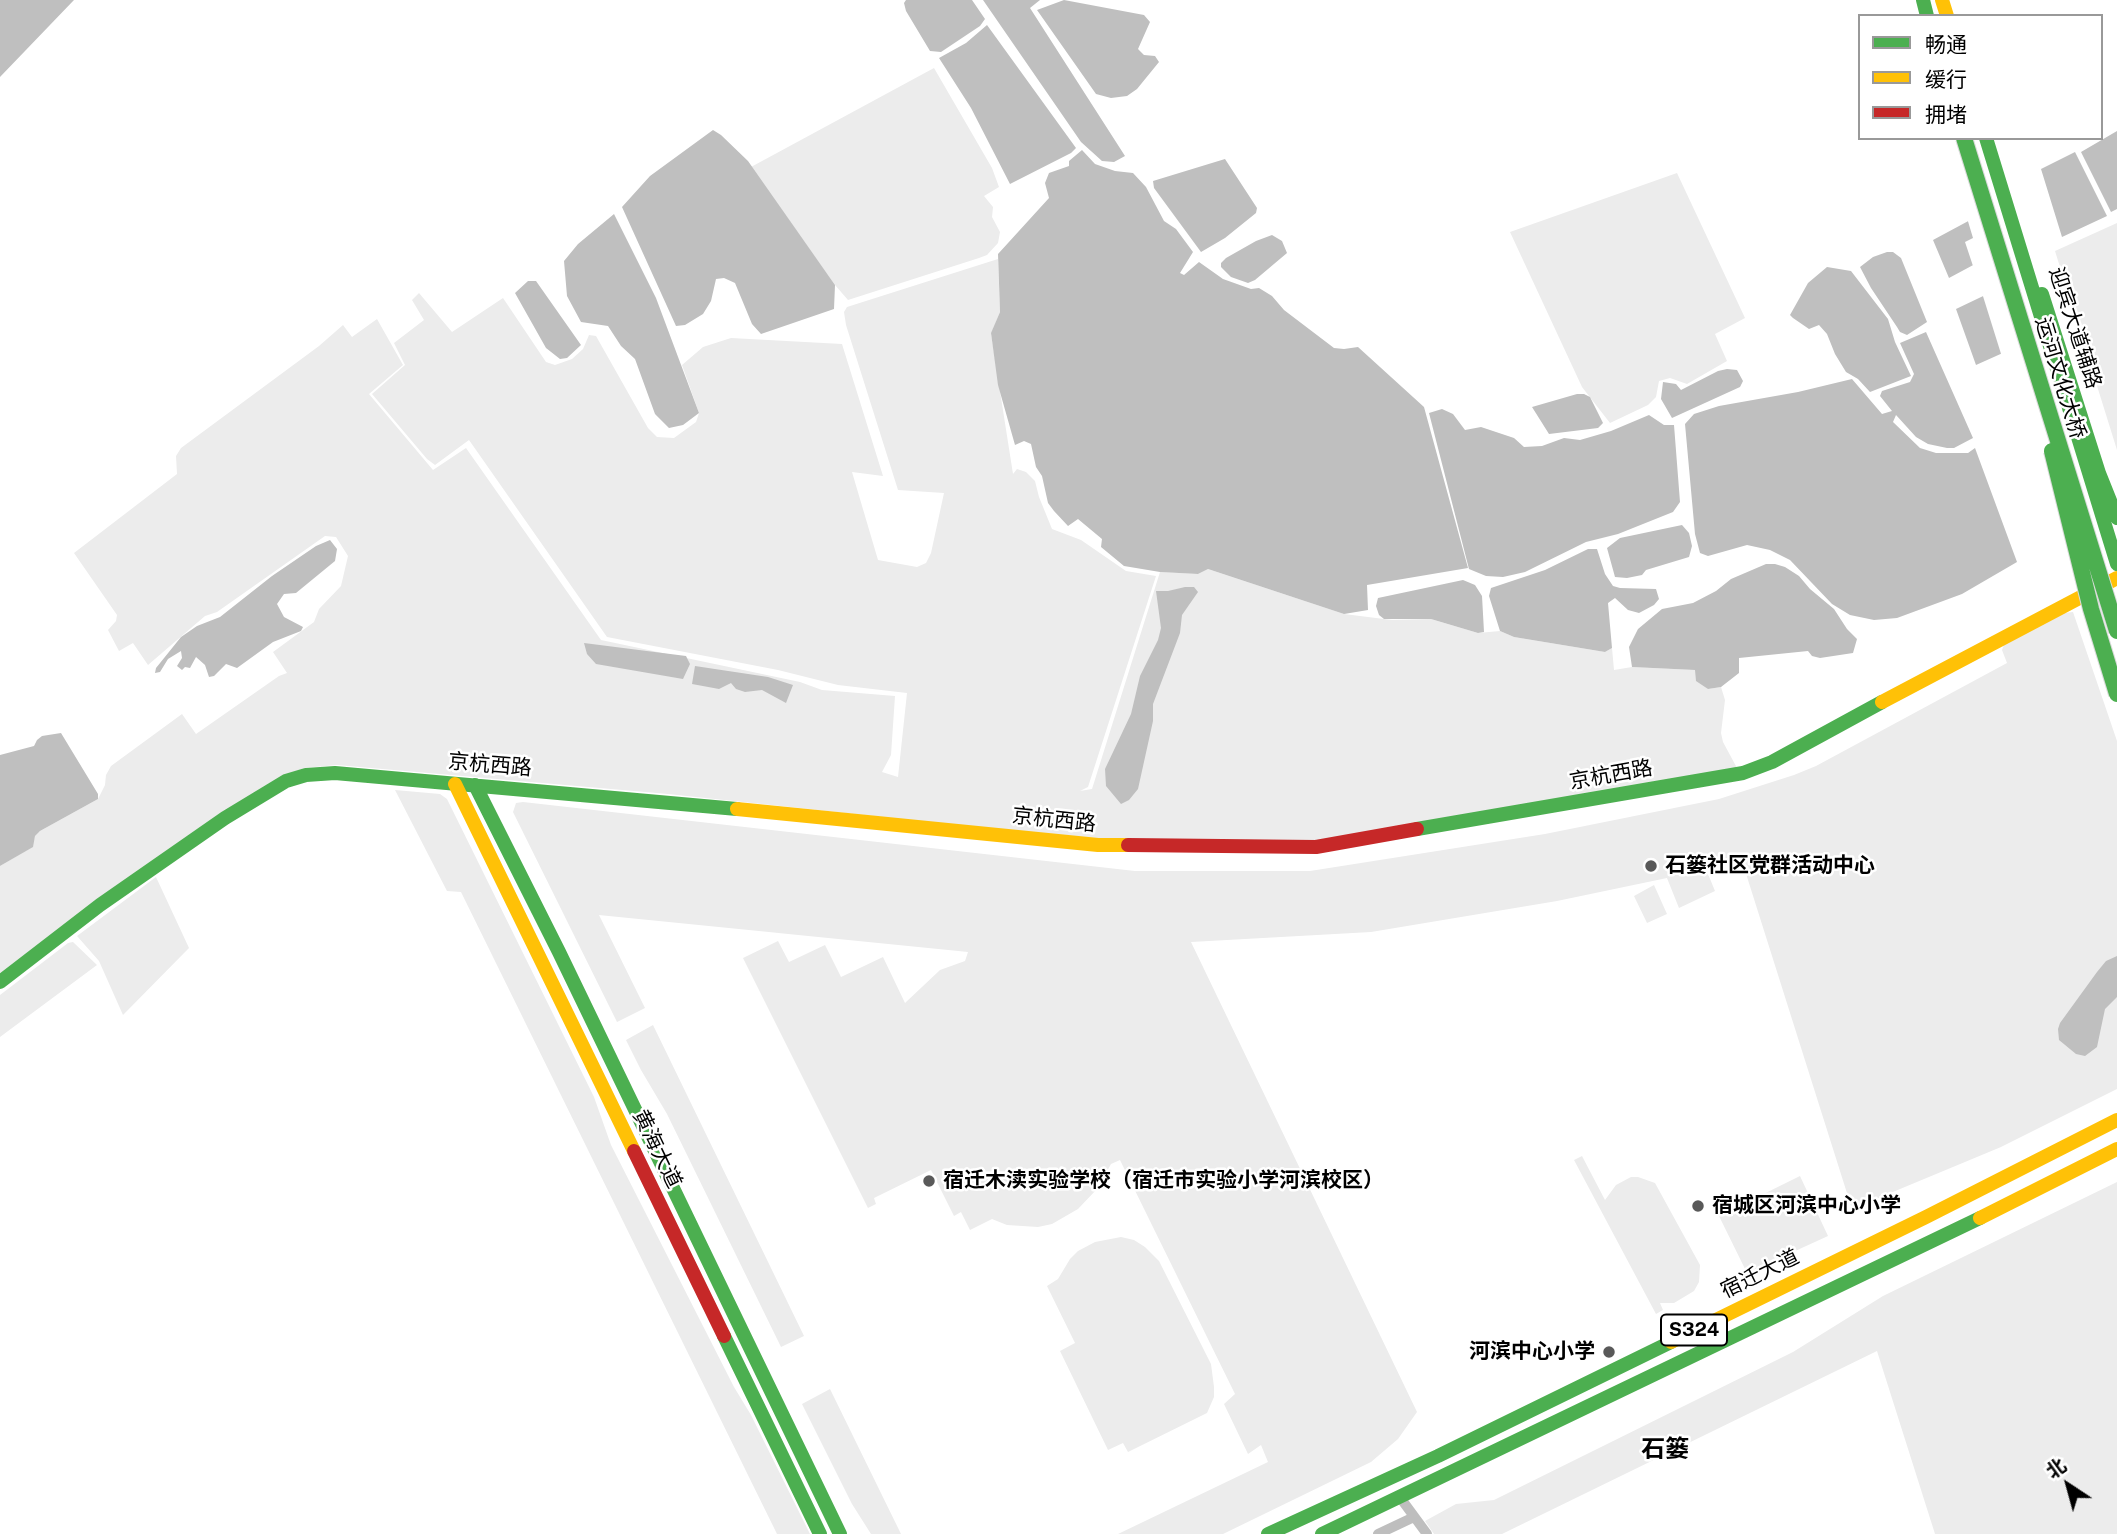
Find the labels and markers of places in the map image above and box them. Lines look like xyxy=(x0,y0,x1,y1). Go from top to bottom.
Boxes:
place label: 石篓社区党群活动中心 xyxy=(1665,853,1875,879)
marker: 石篓社区党群活动中心 xyxy=(1643,858,1659,874)
place label: 宿迁木渎实验学校（宿迁市实验小学河滨校区） xyxy=(943,1168,1384,1194)
marker: 宿迁木渎实验学校（宿迁市实验小学河滨校区） xyxy=(921,1173,937,1189)
place label: 宿城区河滨中心小学 xyxy=(1712,1193,1901,1219)
marker: 宿城区河滨中心小学 xyxy=(1690,1198,1706,1214)
place label: 河滨中心小学 xyxy=(1469,1339,1595,1365)
marker: 河滨中心小学 xyxy=(1601,1344,1617,1360)

